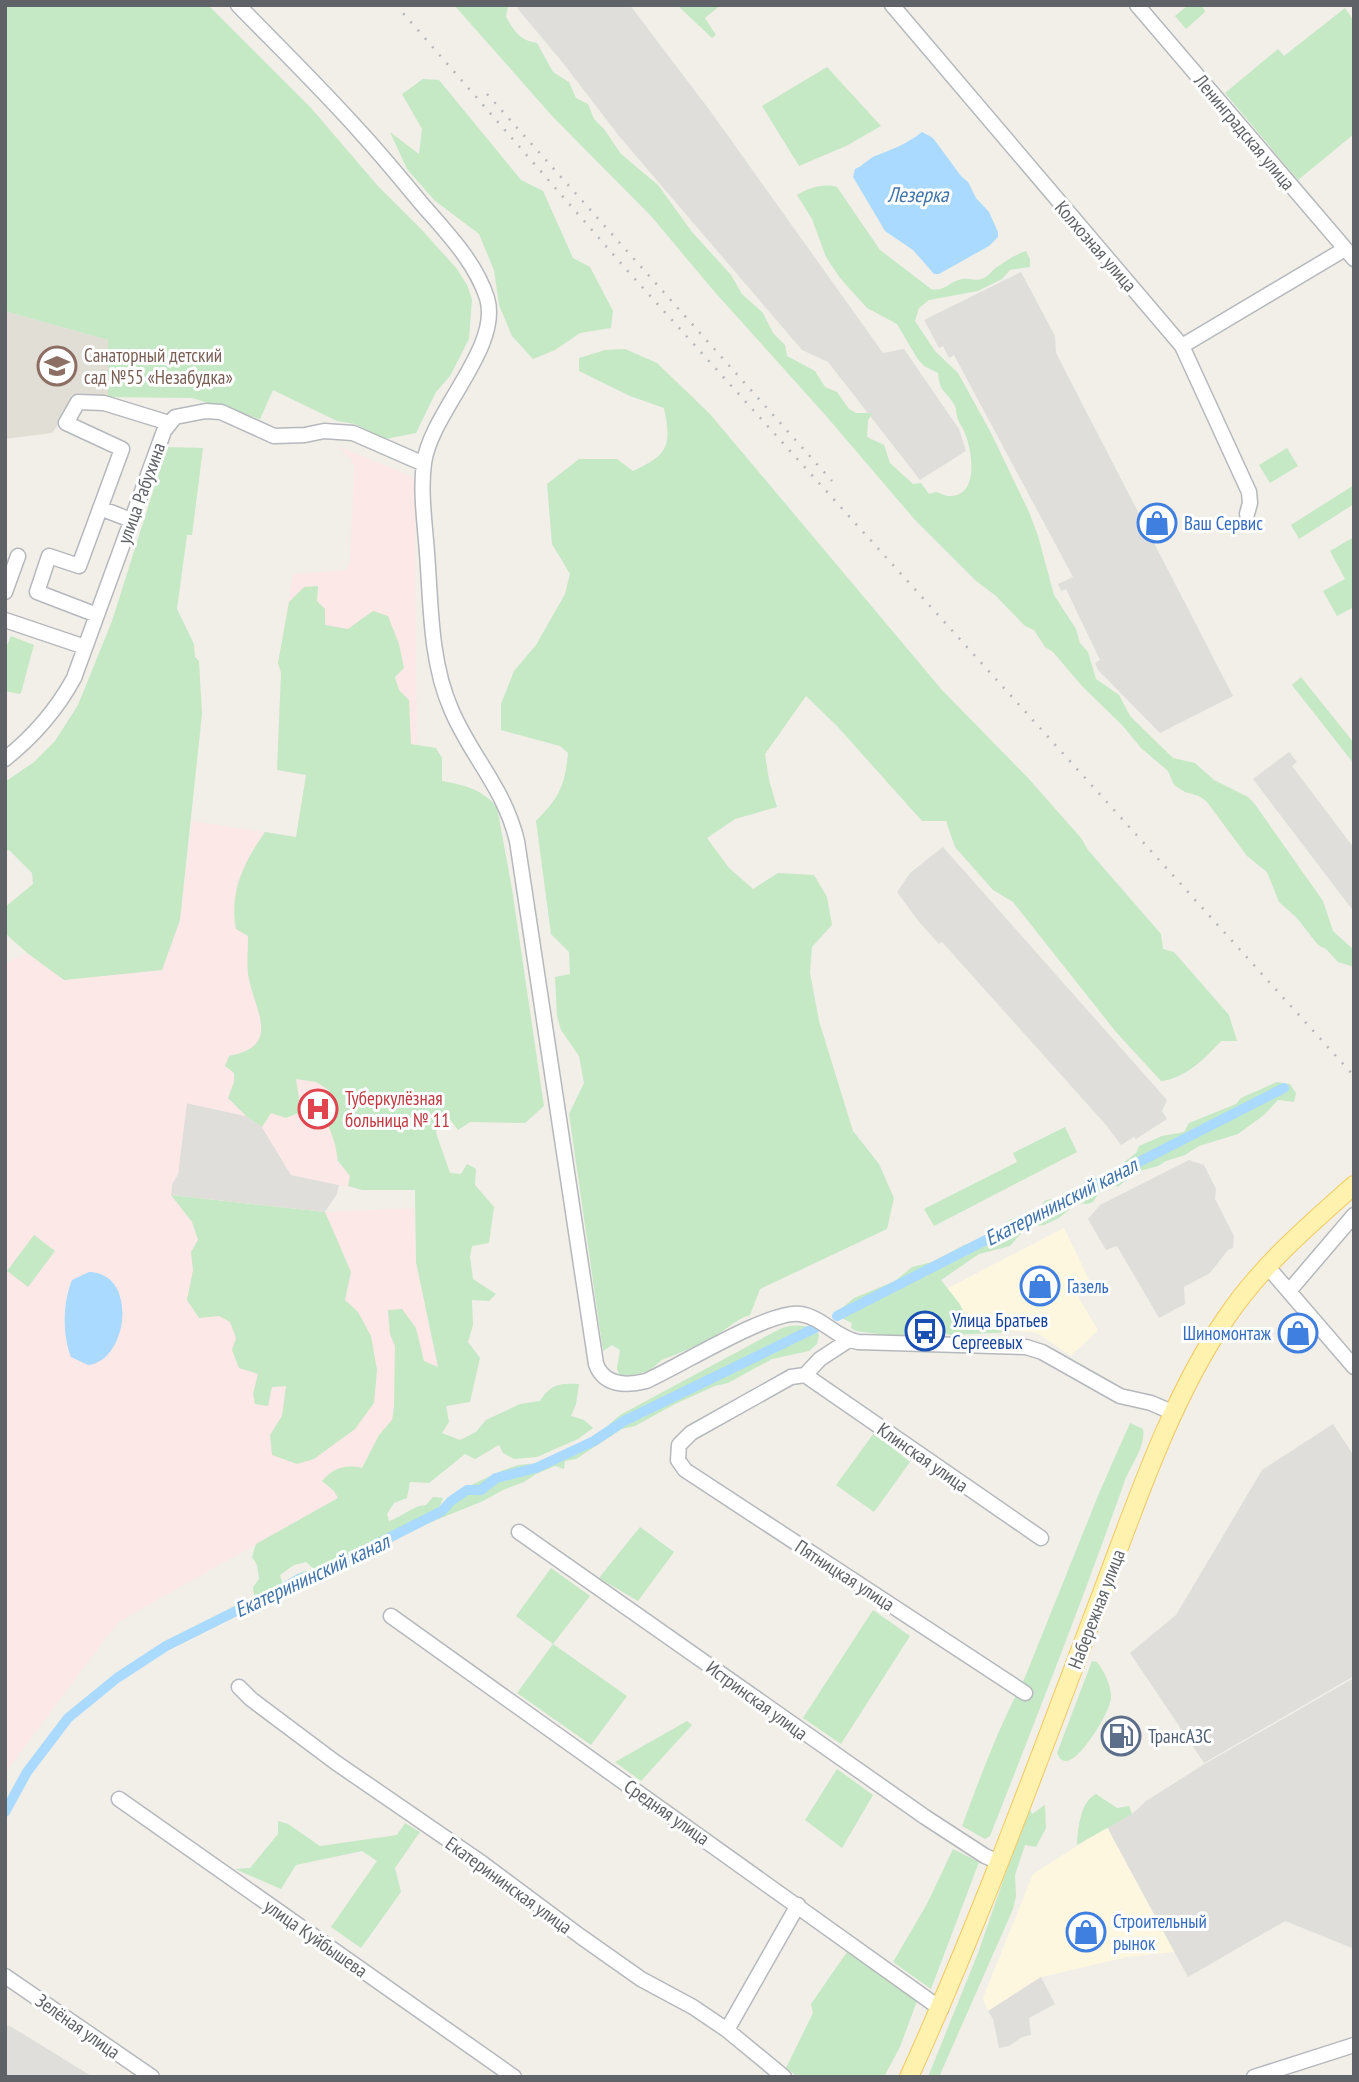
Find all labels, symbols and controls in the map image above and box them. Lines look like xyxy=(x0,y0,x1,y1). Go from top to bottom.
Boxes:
street label: Ленинградская улица xyxy=(1189,68,1300,195)
water label: Лезерка xyxy=(887,181,950,208)
street label: Колхозная улица xyxy=(1050,196,1142,296)
place label: Санаторный детский сад №55 «Незабудка» xyxy=(84,343,233,389)
school or university icon: Санаторный детский сад №55 «Незабудка» xyxy=(36,345,78,387)
street label: улица Рабухина xyxy=(112,439,170,547)
shop icon: Ваш Сервис xyxy=(1136,502,1178,544)
place label: Ваш Сервис xyxy=(1184,511,1263,535)
place label: Туберкулёзная больница № 11 xyxy=(345,1086,450,1132)
hospital icon: Туберкулёзная больница № 11 xyxy=(297,1088,339,1130)
water label: Екатерининский канал xyxy=(980,1151,1143,1252)
shop icon: Газель xyxy=(1019,1265,1061,1307)
place label: Газель xyxy=(1067,1274,1109,1298)
place label: Улица Братьев Сергеевых xyxy=(952,1308,1048,1354)
bus stop icon: Улица Братьев Сергеевых xyxy=(904,1310,946,1352)
shop icon: Шиномонтаж xyxy=(1277,1312,1319,1354)
place label: Шиномонтаж xyxy=(1183,1321,1272,1345)
street label: Клинская улица xyxy=(873,1417,973,1497)
water label: Екатерининский канал xyxy=(230,1527,395,1623)
street label: Пятницкая улица xyxy=(791,1534,899,1616)
street label: Набережная улица xyxy=(1062,1546,1130,1672)
street label: Истринская улица xyxy=(701,1655,813,1745)
fuel station icon: ТрансАЗС xyxy=(1100,1715,1142,1757)
place label: ТрансАЗС xyxy=(1148,1724,1212,1748)
street label: Средняя улица xyxy=(620,1774,714,1850)
street label: Екатерининская улица xyxy=(441,1831,577,1939)
street label: улица Куйбышева xyxy=(260,1894,372,1982)
place label: Строительный рынок xyxy=(1113,1909,1207,1955)
shop icon: Строительный рынок xyxy=(1065,1911,1107,1953)
street label: Зелёная улица xyxy=(31,1988,125,2064)

